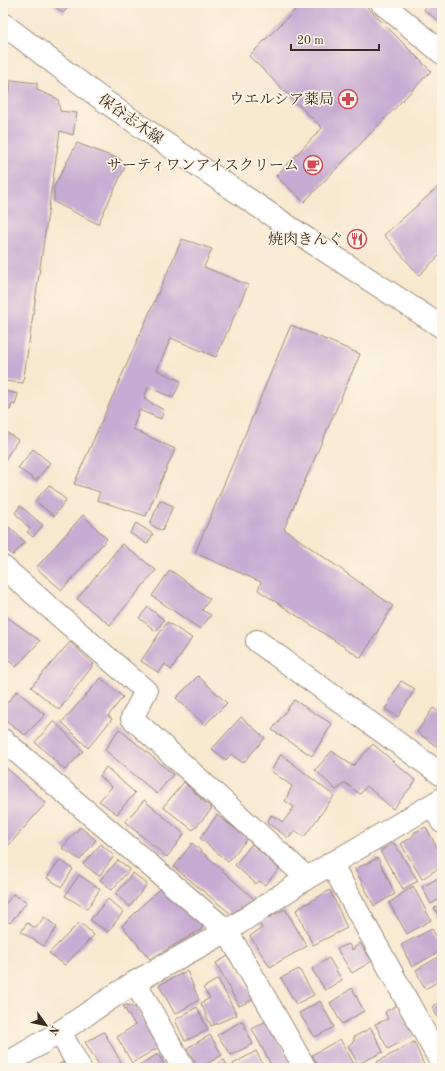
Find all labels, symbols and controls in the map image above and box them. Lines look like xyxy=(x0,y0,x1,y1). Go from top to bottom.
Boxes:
scale bar xyxy=(291,26,379,52)
text: 20 m xyxy=(297,35,324,47)
pharmacy icon: ウエルシア薬局 xyxy=(337,88,359,110)
street label: 保谷志木線 xyxy=(95,91,166,148)
place label: ウエルシア薬局 xyxy=(229,91,334,108)
cafe icon: サーティワンアイスクリーム xyxy=(302,154,324,176)
place label: サーティワンアイスクリーム xyxy=(107,158,299,174)
restaurant icon: 焼肉きんぐ xyxy=(346,228,368,250)
place label: 焼肉きんぐ xyxy=(268,231,343,248)
north arrow xyxy=(26,1005,66,1045)
text: N xyxy=(46,1023,60,1037)

